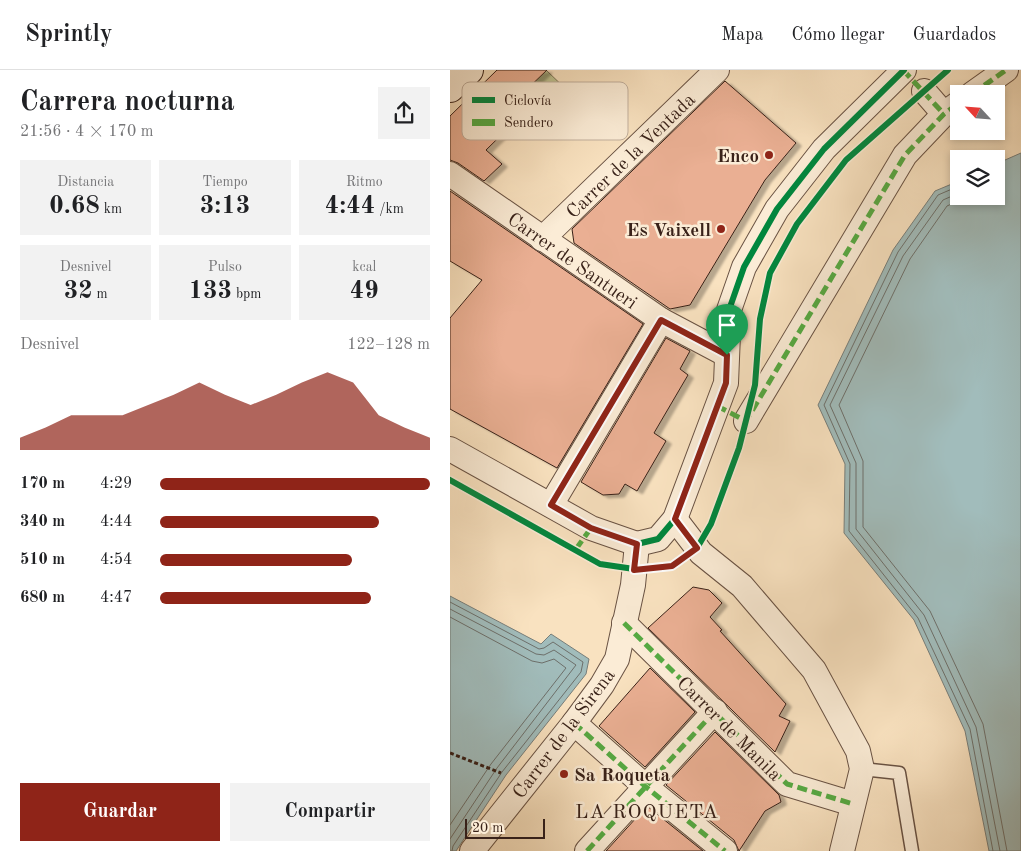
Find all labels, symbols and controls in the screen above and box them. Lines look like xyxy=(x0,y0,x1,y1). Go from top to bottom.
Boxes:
text: Sprintly xyxy=(25,23,113,47)
text: Mapa xyxy=(721,26,763,44)
text: Cómo llegar xyxy=(791,26,885,44)
text: Guardados xyxy=(913,26,996,44)
legend xyxy=(462,82,628,140)
north arrow xyxy=(950,85,1005,140)
map controls xyxy=(950,85,1005,205)
button: share xyxy=(378,87,430,139)
text: Carrera nocturna xyxy=(20,89,235,117)
street label: Carrer de la Ventada xyxy=(564,90,700,223)
text: Ciclovía xyxy=(504,94,552,108)
text: Sendero xyxy=(504,116,553,130)
text: 21:56 · 4 × 170 m xyxy=(20,124,153,140)
place label: Enco xyxy=(717,148,759,167)
marker: Enco xyxy=(763,149,775,161)
button: layers xyxy=(950,150,1005,205)
text: Distancia xyxy=(57,175,114,189)
text: Tiempo xyxy=(202,175,248,189)
text: Ritmo xyxy=(346,175,383,189)
text: 0.68 xyxy=(49,194,100,219)
text: 3:13 xyxy=(200,194,250,219)
text: 4:44 xyxy=(325,194,375,219)
text: km xyxy=(100,202,122,216)
text: /km xyxy=(375,202,404,216)
street label: Carrer de Santueri xyxy=(503,210,640,314)
place label: Es Vaixell xyxy=(626,222,711,241)
marker: Es Vaixell xyxy=(715,223,727,235)
text: Desnivel xyxy=(60,260,112,274)
text: Pulso xyxy=(208,260,242,274)
text: kcal xyxy=(352,260,376,274)
text: 32 xyxy=(64,279,93,304)
text: 133 xyxy=(189,279,232,304)
text: 49 xyxy=(350,279,379,304)
text: m xyxy=(93,287,108,301)
text: bpm xyxy=(232,287,261,301)
pin xyxy=(706,304,748,355)
icon: arrive xyxy=(713,311,741,339)
text: Desnivel xyxy=(20,337,79,353)
text: 122–128 m xyxy=(347,337,430,353)
text: 170 m xyxy=(20,476,65,492)
text: 4:29 xyxy=(100,476,132,492)
text: 340 m xyxy=(20,514,65,530)
text: 4:44 xyxy=(100,514,132,530)
text: 510 m xyxy=(20,552,65,568)
text: 4:54 xyxy=(100,552,132,568)
text: 680 m xyxy=(20,590,65,606)
text: 4:47 xyxy=(100,590,132,606)
street label: Carrer de la Sirena xyxy=(510,666,620,803)
street label: Carrer de Manila xyxy=(672,674,784,786)
place label: Sa Roqueta xyxy=(574,767,670,786)
marker: Sa Roqueta xyxy=(558,768,570,780)
button: Guardar xyxy=(20,783,220,841)
button: Compartir xyxy=(230,783,430,841)
district label: LA ROQUETA xyxy=(575,803,719,823)
scale bar xyxy=(465,816,545,839)
text: 20 m xyxy=(472,821,503,835)

